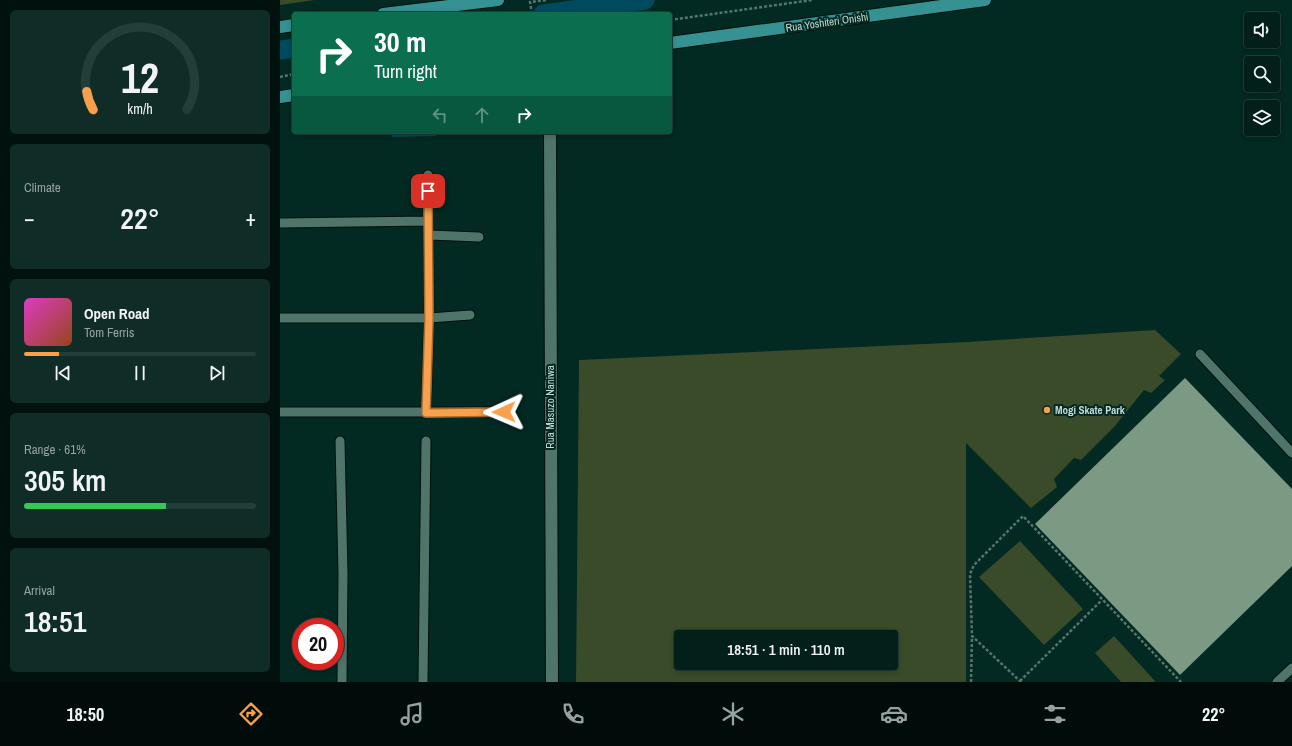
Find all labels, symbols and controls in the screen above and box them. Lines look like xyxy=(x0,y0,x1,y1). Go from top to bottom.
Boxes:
street label: Rua Yoshiteri Onishi xyxy=(785,9,869,35)
map controls xyxy=(1244,12,1280,136)
button: sound xyxy=(1244,12,1280,48)
text: 30 m xyxy=(374,23,426,61)
icon: right xyxy=(308,28,360,80)
text: 12 xyxy=(121,50,159,106)
button: search xyxy=(1244,56,1280,92)
text: Turn right xyxy=(374,59,437,84)
text: km/h xyxy=(127,99,153,118)
button: layers xyxy=(1244,100,1280,136)
icon: left xyxy=(429,104,451,126)
icon: ahead xyxy=(471,104,493,126)
icon: right xyxy=(513,104,535,126)
pin xyxy=(411,174,445,208)
text: Climate xyxy=(24,179,61,196)
icon: arrive xyxy=(417,180,439,202)
text: 22° xyxy=(120,198,160,238)
text: − xyxy=(24,203,35,233)
text: + xyxy=(245,203,256,233)
text: Open Road xyxy=(84,303,150,324)
text: Tom Ferris xyxy=(84,324,134,341)
icon: previous xyxy=(52,362,74,384)
icon: pause xyxy=(129,362,151,384)
icon: next xyxy=(206,362,228,384)
street label: Rua Masuzo Naniwa xyxy=(543,365,557,449)
position arrow xyxy=(483,391,525,433)
place label: Mogi Skate Park xyxy=(1055,403,1126,417)
marker: Mogi Skate Park xyxy=(1042,405,1052,415)
text: Range · 61% xyxy=(24,441,86,458)
text: 305 km xyxy=(24,460,106,500)
text: Arrival xyxy=(24,582,55,599)
text: 18:51 xyxy=(24,601,86,641)
speed limit sign: 20 xyxy=(292,618,344,670)
text: 18:51 · 1 min · 110 m xyxy=(727,639,845,660)
icon: directions xyxy=(237,700,265,728)
icon: music xyxy=(398,700,426,728)
icon: phone xyxy=(559,700,587,728)
icon: climate xyxy=(719,700,747,728)
icon: car xyxy=(880,700,908,728)
icon: filters xyxy=(1041,700,1069,728)
text: 18:50 xyxy=(66,702,104,727)
text: 22° xyxy=(1202,702,1226,727)

